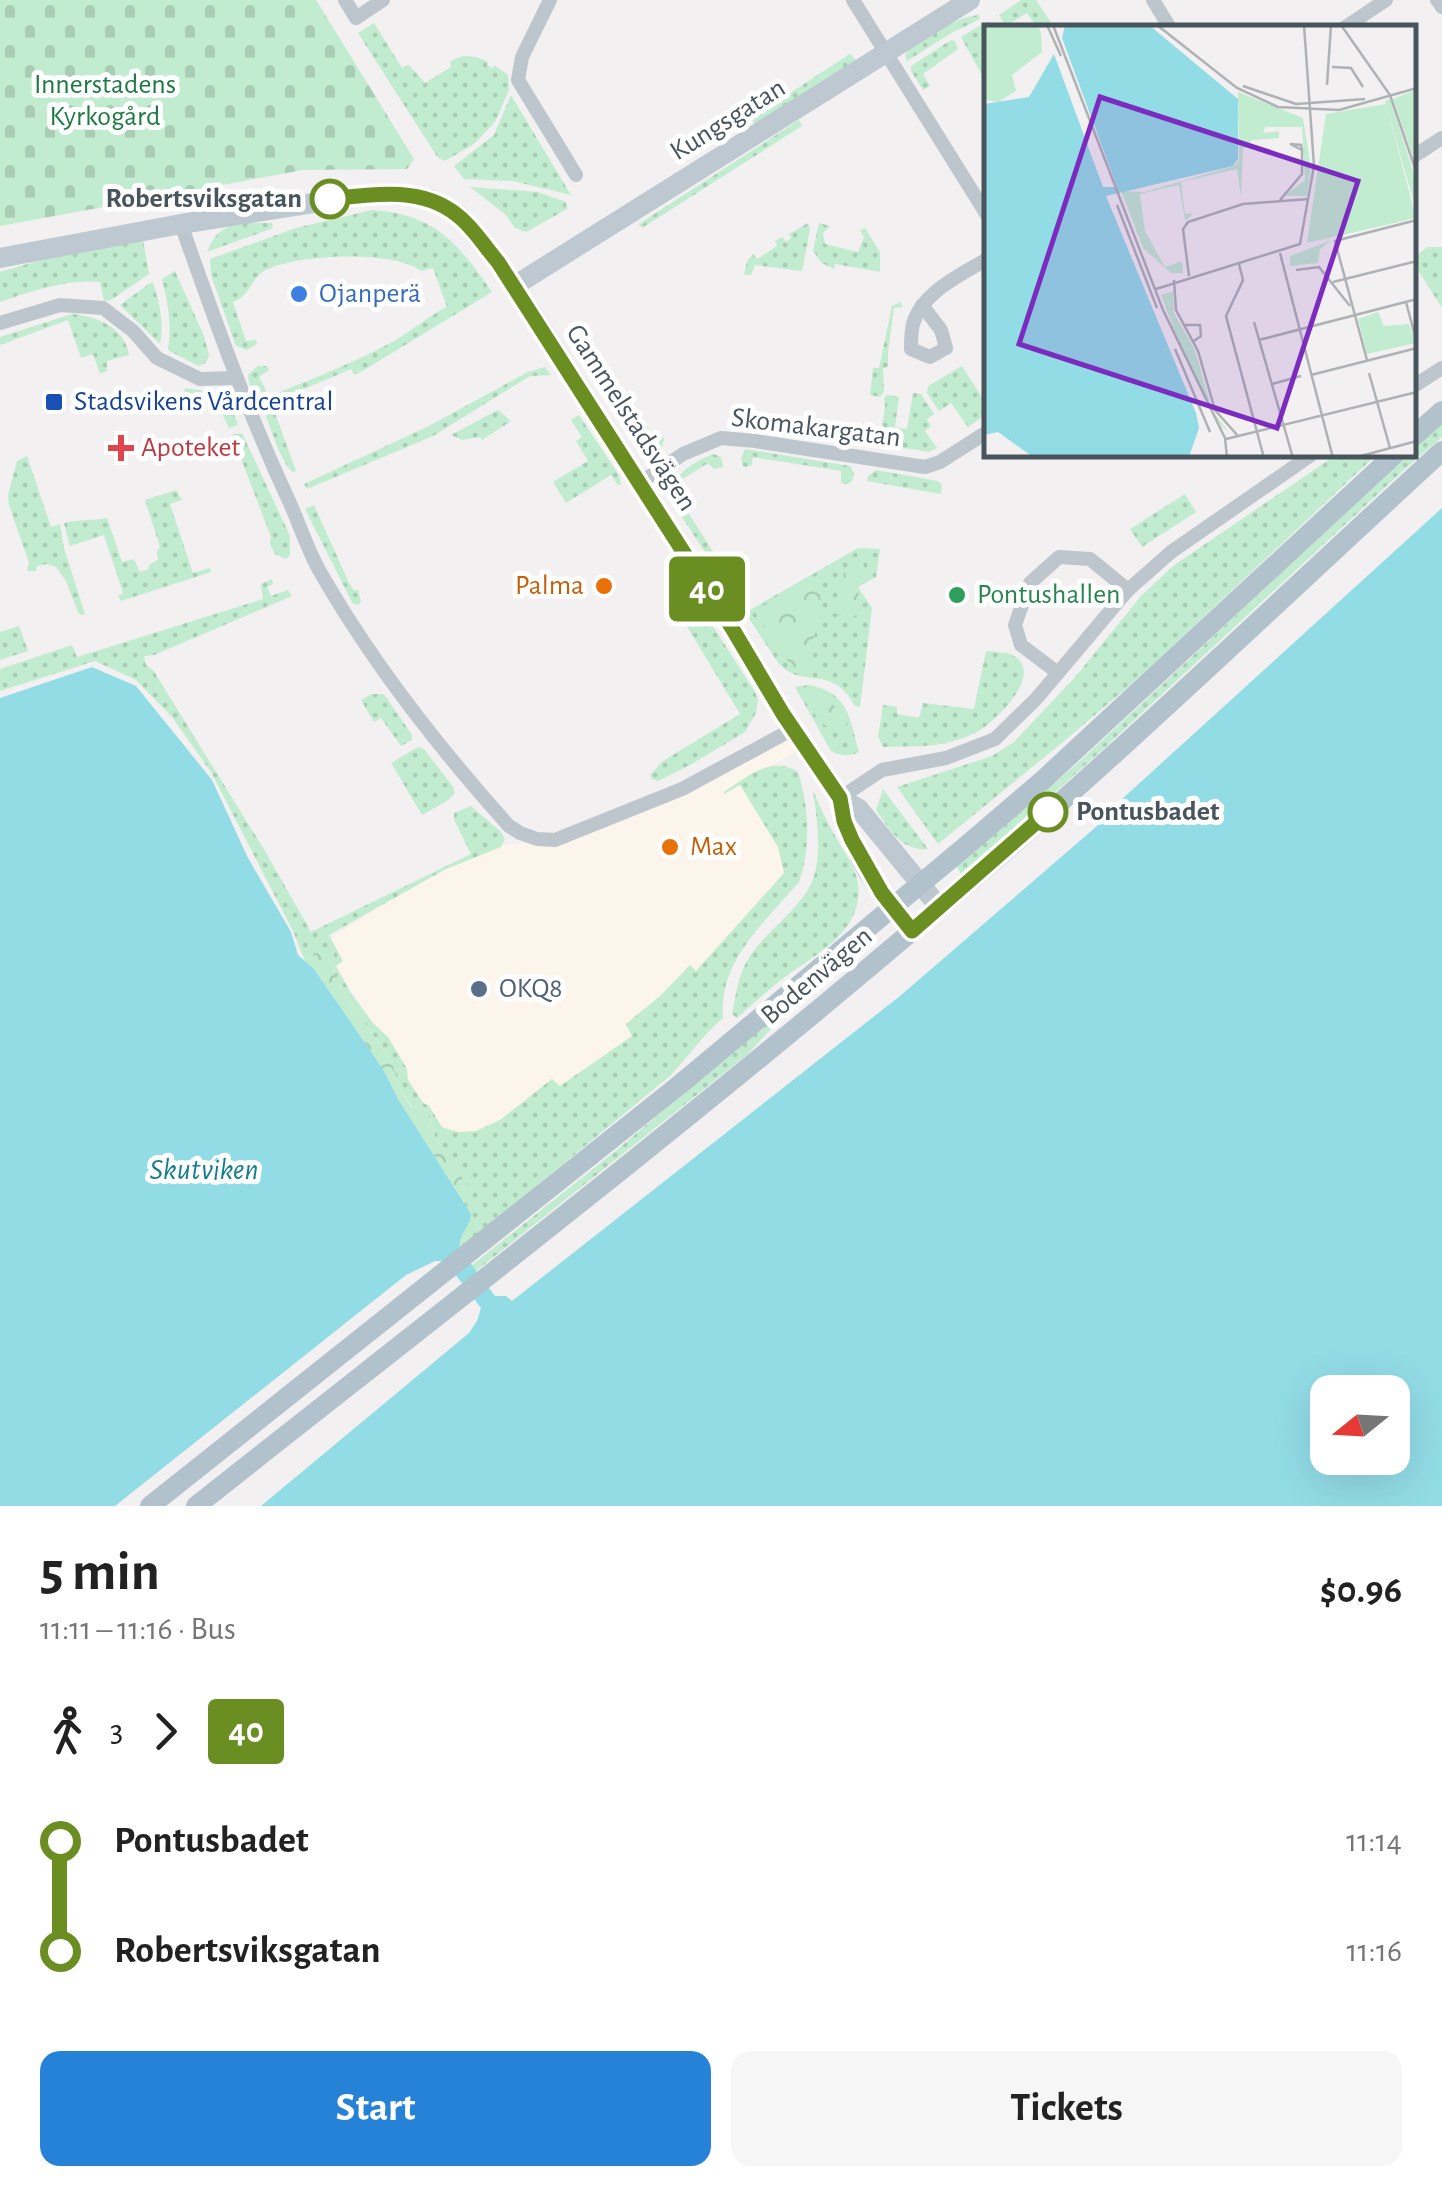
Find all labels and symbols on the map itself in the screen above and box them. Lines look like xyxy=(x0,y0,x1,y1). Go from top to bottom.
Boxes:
inset map xyxy=(984,25,1417,458)
park label: Innerstadens Kyrkogård xyxy=(34,71,176,131)
street label: Kungsgatan xyxy=(666,74,790,166)
marker: Robertsviksgatan xyxy=(311,180,349,218)
place label: Robertsviksgatan xyxy=(106,185,302,213)
place label: Ojanperä xyxy=(319,280,421,308)
marker: Ojanperä xyxy=(288,283,310,305)
street label: Gammelstadsvägen xyxy=(560,320,702,516)
place label: Stadsvikens Vårdcentral xyxy=(74,388,333,416)
marker: Stadsvikens Vårdcentral xyxy=(43,391,65,413)
street label: Skomakargatan xyxy=(730,404,902,452)
place label: Apoteket xyxy=(141,434,240,462)
marker: Apoteket xyxy=(110,437,132,459)
line badge: 40 xyxy=(662,556,752,622)
place label: Palma xyxy=(515,572,584,600)
marker: Palma xyxy=(593,575,615,597)
place label: Pontushallen xyxy=(977,581,1121,609)
marker: Pontushallen xyxy=(946,584,968,606)
marker: Pontusbadet xyxy=(1029,793,1067,831)
place label: Pontusbadet xyxy=(1076,798,1220,826)
place label: Max xyxy=(690,833,737,861)
marker: Max xyxy=(659,836,681,858)
street label: Bodenvägen xyxy=(756,922,878,1030)
place label: OKQ8 xyxy=(499,975,563,1003)
marker: OKQ8 xyxy=(468,978,490,1000)
water label: Skutviken xyxy=(150,1155,258,1185)
north arrow xyxy=(1310,1375,1410,1475)

